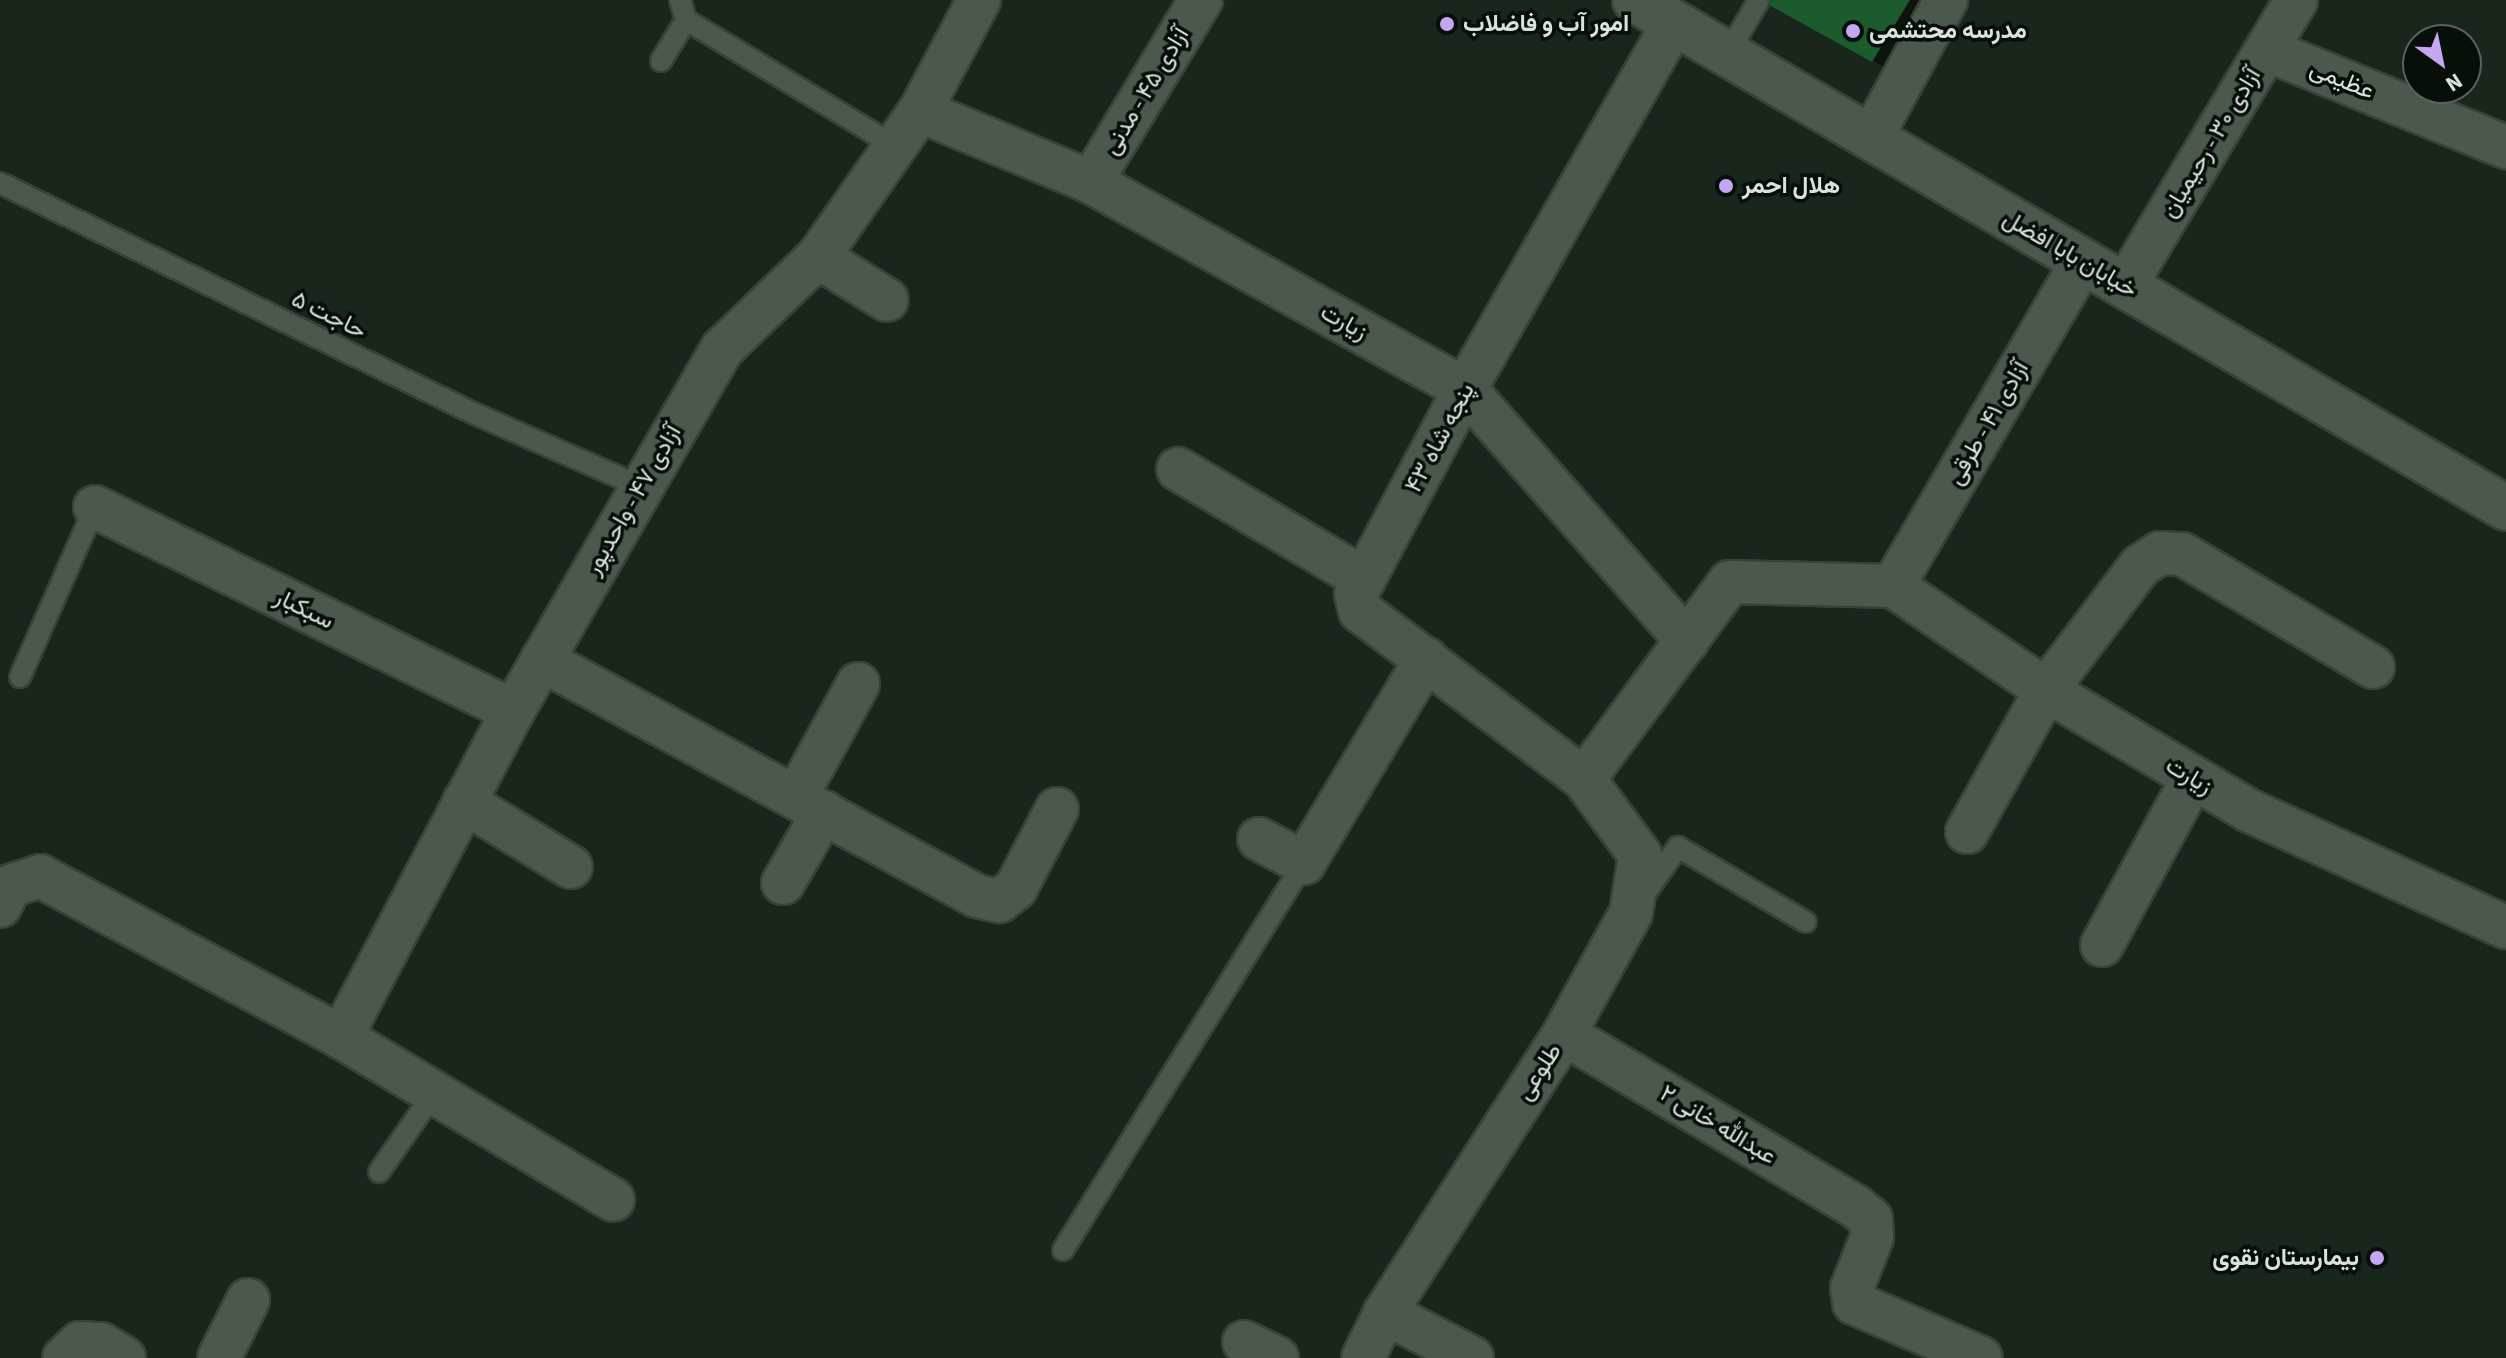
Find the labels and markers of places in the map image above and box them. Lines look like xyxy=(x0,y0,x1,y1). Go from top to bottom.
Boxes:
place label: امور آب و فاضلاب xyxy=(1463,10,1629,38)
marker: امور آب و فاضلاب xyxy=(1438,15,1456,33)
place label: مدرسه محتشمی xyxy=(1869,17,2027,45)
marker: مدرسه محتشمی xyxy=(1844,22,1862,40)
place label: هلال احمر xyxy=(1742,172,1840,200)
marker: هلال احمر xyxy=(1717,177,1735,195)
place label: بیمارستان نقوی xyxy=(2212,1244,2359,1272)
marker: بیمارستان نقوی xyxy=(2366,1247,2388,1269)

